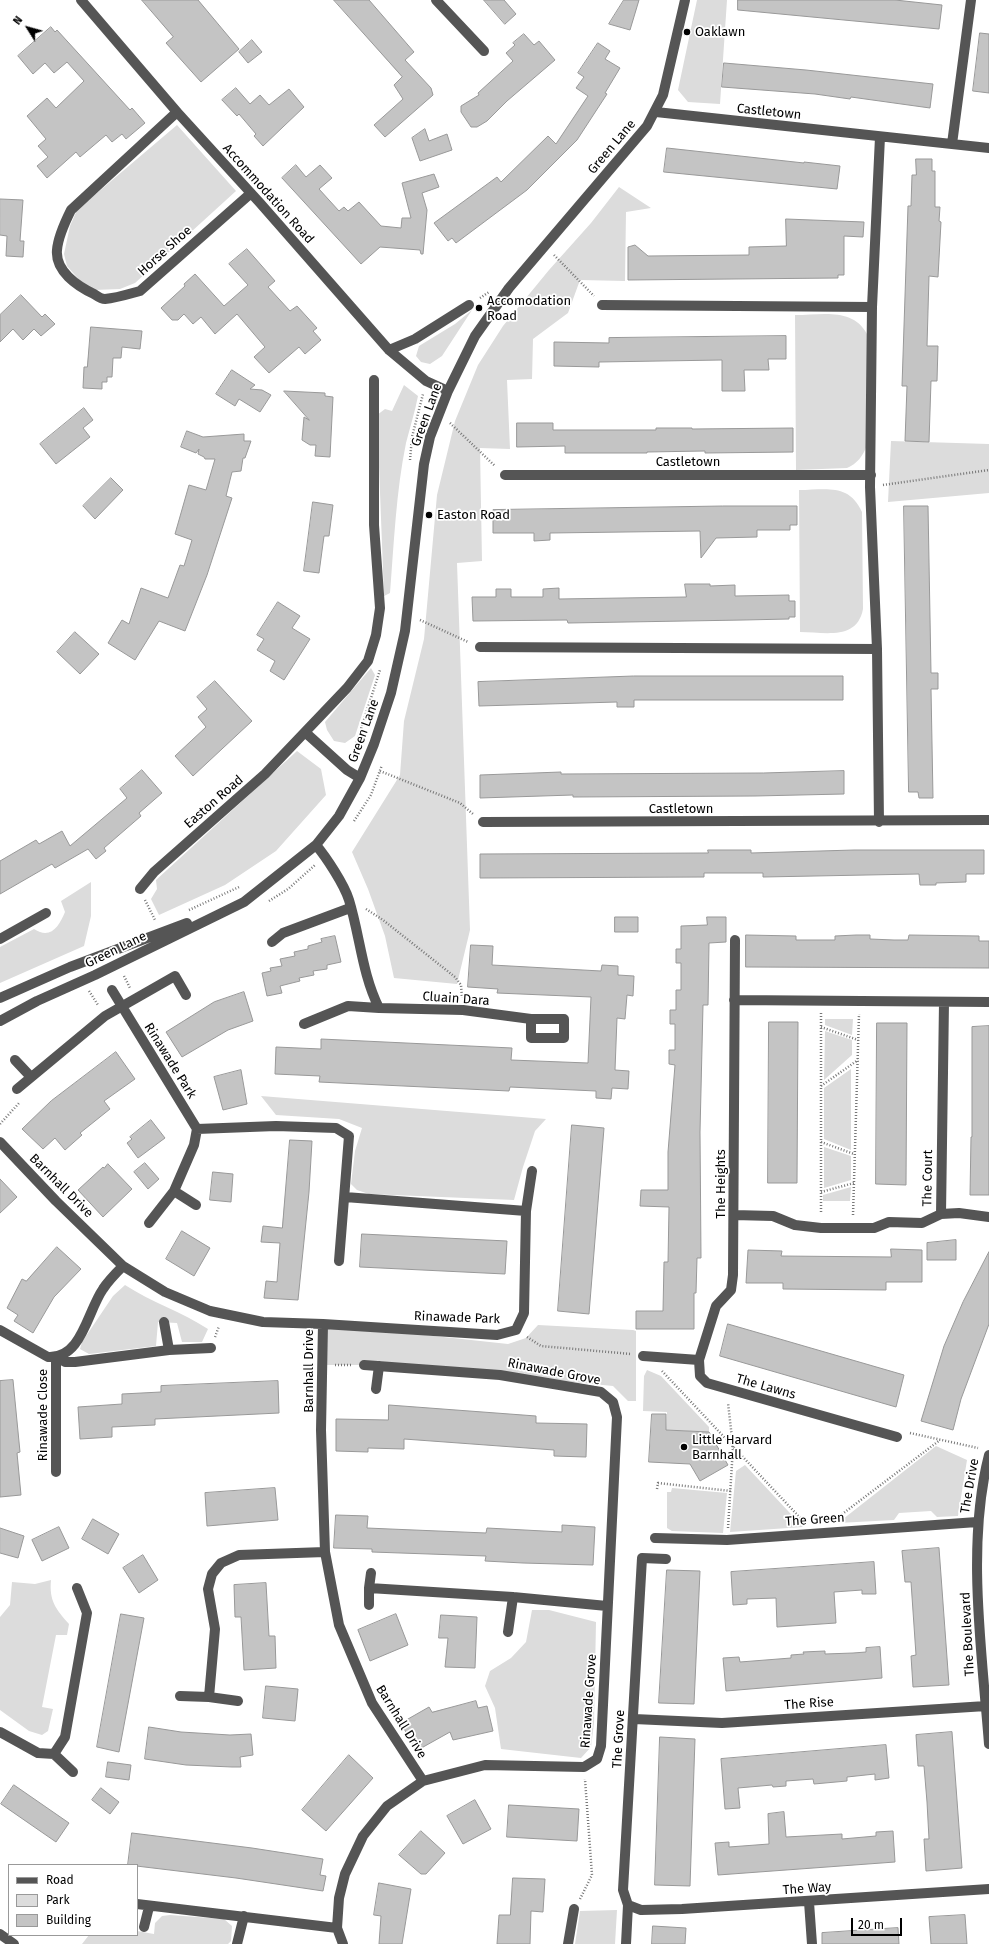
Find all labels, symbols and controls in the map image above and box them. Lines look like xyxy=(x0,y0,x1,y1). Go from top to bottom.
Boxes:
north arrow xyxy=(8,8,48,48)
text: N xyxy=(11,14,25,27)
place label: Oaklawn xyxy=(695,24,745,40)
marker: Oaklawn xyxy=(682,27,692,37)
street label: Castletown xyxy=(736,101,802,123)
street label: Green Lane xyxy=(585,117,639,177)
street label: Accommodation Road xyxy=(219,141,317,247)
street label: Horse Shoe xyxy=(135,223,195,279)
place label: Accomodation Road xyxy=(487,293,571,324)
marker: Accomodation Road xyxy=(474,303,484,313)
street label: Green Lane xyxy=(408,381,446,449)
street label: Castletown xyxy=(656,454,720,470)
place label: Easton Road xyxy=(437,507,510,523)
marker: Easton Road xyxy=(424,510,434,520)
street label: Green Lane xyxy=(345,697,383,765)
street label: Easton Road xyxy=(181,772,247,832)
street label: Castletown xyxy=(649,801,713,817)
street label: Green Lane xyxy=(83,928,149,972)
street label: Cluain Dara xyxy=(422,989,490,1009)
street label: Rinawade Park xyxy=(141,1020,199,1102)
street label: The Heights xyxy=(713,1149,729,1219)
street label: The Court xyxy=(920,1149,936,1207)
street label: Barnhall Drive xyxy=(26,1151,96,1221)
street label: Rinawade Park xyxy=(414,1309,500,1327)
street label: Barnhall Drive xyxy=(301,1329,317,1413)
street label: Rinawade Grove xyxy=(506,1355,602,1389)
street label: Rinawade Close xyxy=(35,1369,51,1461)
street label: The Lawns xyxy=(734,1371,798,1403)
place label: Little Harvard Barnhall xyxy=(692,1432,772,1463)
marker: Little Harvard Barnhall xyxy=(679,1442,689,1452)
street label: The Drive xyxy=(958,1457,982,1515)
street label: The Green xyxy=(785,1510,845,1530)
street label: The Boulevard xyxy=(958,1591,978,1677)
street label: Rinawade Grove xyxy=(578,1653,600,1749)
street label: Barnhall Drive xyxy=(372,1682,430,1762)
street label: The Rise xyxy=(784,1694,834,1714)
street label: The Grove xyxy=(610,1709,628,1769)
legend xyxy=(8,1864,138,1936)
text: Road xyxy=(46,1873,74,1887)
street label: The Way xyxy=(782,1880,832,1898)
text: Park xyxy=(46,1893,70,1907)
scale bar xyxy=(853,1910,904,1936)
text: Building xyxy=(46,1913,91,1927)
text: 20 m xyxy=(858,1918,884,1932)

